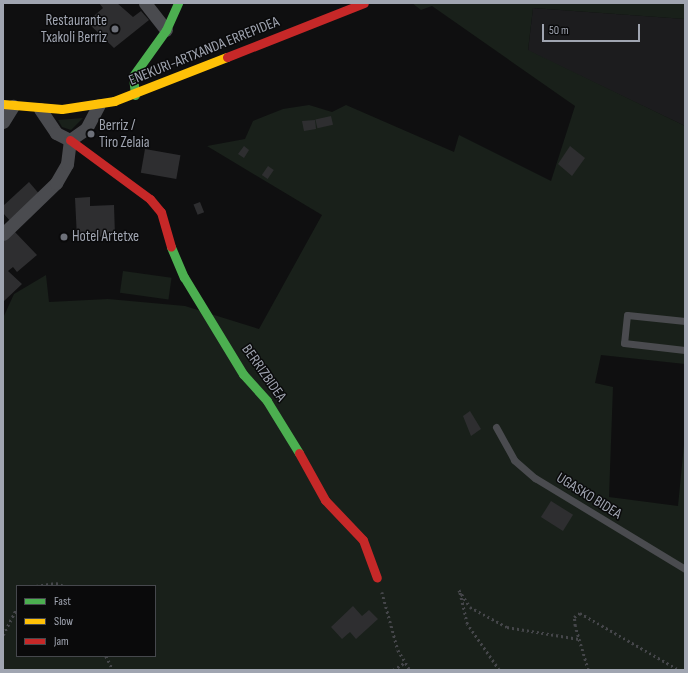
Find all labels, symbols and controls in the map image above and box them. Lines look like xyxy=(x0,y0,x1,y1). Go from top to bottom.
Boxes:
place label: Restaurante Txakoli Berriz xyxy=(41,11,107,46)
street label: ENEKURI-ARTXANDA ERREPIDEA xyxy=(126,13,282,89)
scale bar xyxy=(544,16,642,42)
text: 50 m xyxy=(549,23,569,38)
marker: Restaurante Txakoli Berriz xyxy=(110,24,120,34)
place label: Berriz / Tiro Zelaia xyxy=(99,116,150,151)
marker: Berriz / Tiro Zelaia xyxy=(86,129,96,139)
place label: Hotel Artetxe xyxy=(72,228,139,246)
marker: Hotel Artetxe xyxy=(59,232,69,242)
street label: BERRIZBIDEA xyxy=(238,341,290,405)
street label: UGASKO BIDEA xyxy=(553,469,625,523)
legend xyxy=(16,585,156,657)
text: Fast xyxy=(54,594,71,609)
text: Slow xyxy=(54,614,73,629)
text: Jam xyxy=(54,634,69,649)

